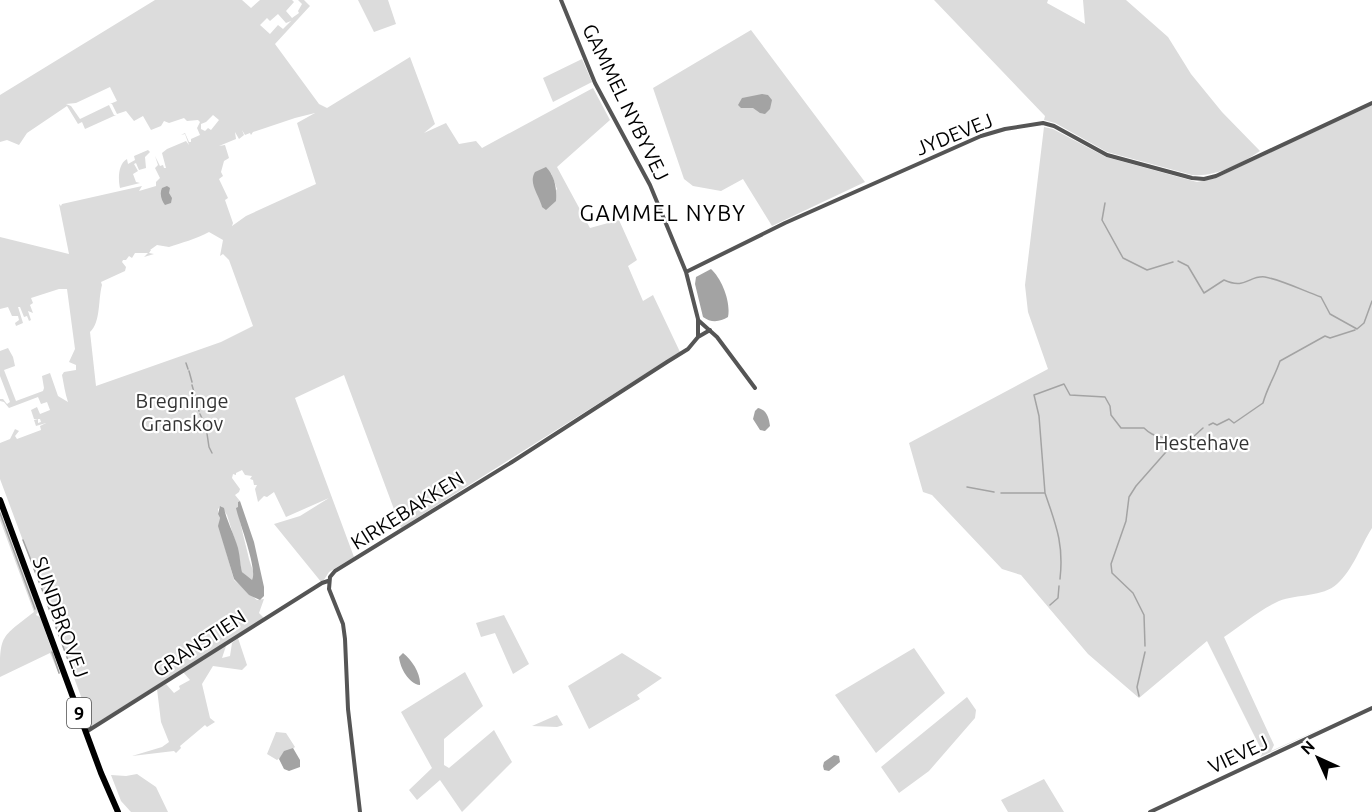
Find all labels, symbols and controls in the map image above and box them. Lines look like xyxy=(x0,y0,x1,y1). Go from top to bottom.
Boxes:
street label: GAMMEL NYBYVEJ xyxy=(578,20,674,184)
street label: JYDEVEJ xyxy=(912,108,996,160)
district label: GAMMEL NYBY xyxy=(579,200,747,225)
park label: Bregninge Granskov xyxy=(135,389,229,435)
park label: Hestehave xyxy=(1155,431,1249,454)
street label: KIRKEBAKKEN xyxy=(346,466,468,554)
street label: SUNDBROVEJ xyxy=(28,553,94,681)
street label: GRANSTIEN xyxy=(148,605,250,681)
road number: 9 xyxy=(67,698,91,728)
north arrow xyxy=(1288,728,1348,788)
street label: VIEVEJ xyxy=(1205,730,1271,778)
text: N xyxy=(1297,737,1318,758)

